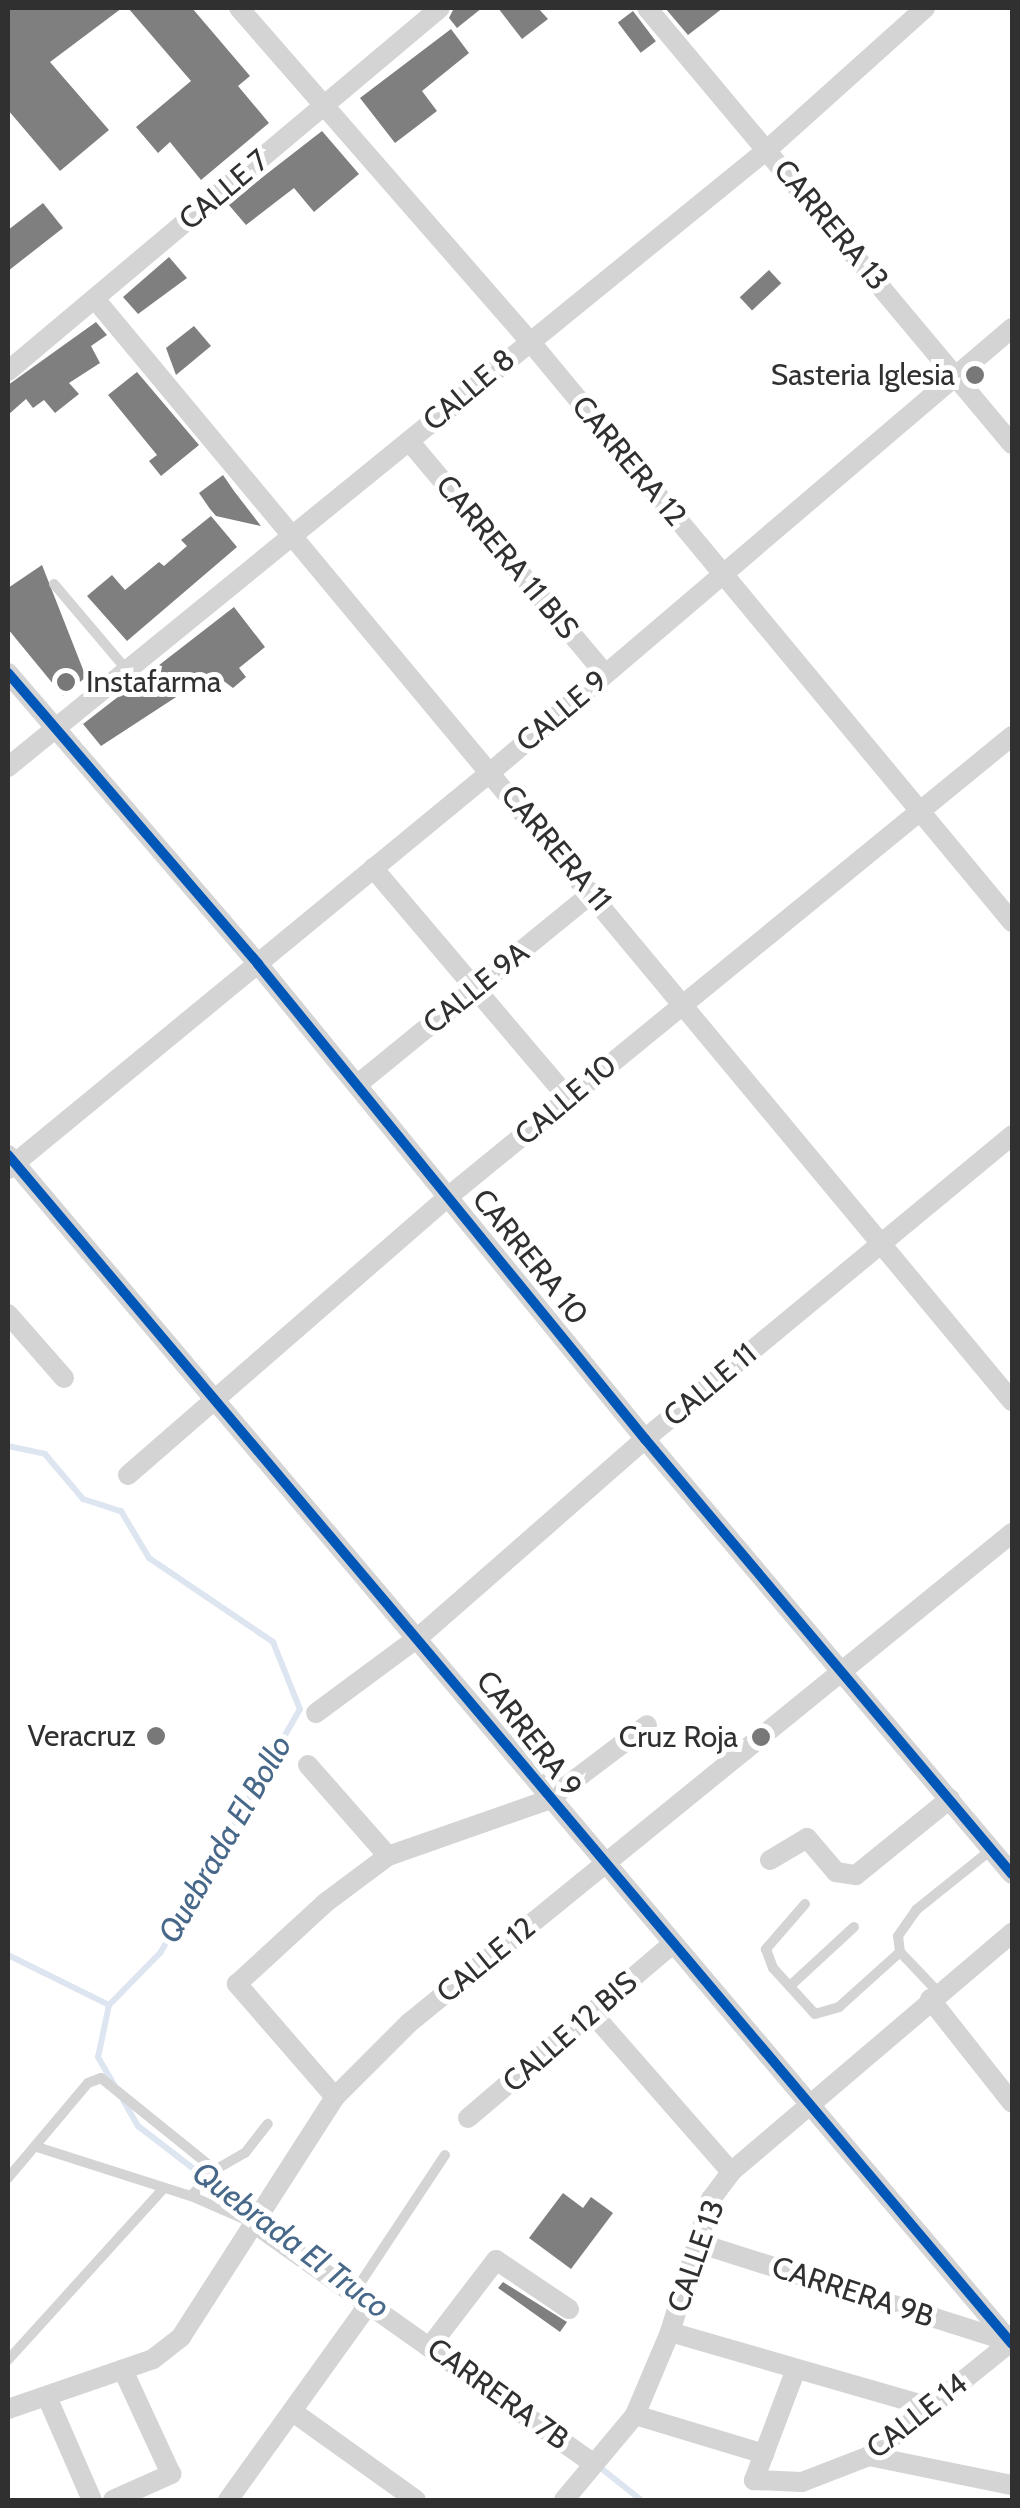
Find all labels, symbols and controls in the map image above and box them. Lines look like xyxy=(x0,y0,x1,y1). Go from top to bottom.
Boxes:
street label: CALLE 7 xyxy=(172,142,276,238)
street label: CARRERA 13 xyxy=(766,152,896,298)
street label: CALLE 8 xyxy=(416,341,522,439)
place label: Sasteria Iglesia xyxy=(771,357,955,393)
marker: Sasteria Iglesia xyxy=(964,364,986,386)
street label: CARRERA 12 xyxy=(564,389,694,533)
street label: CARRERA 11 BIS xyxy=(428,468,586,646)
street label: CALLE 9 xyxy=(509,663,615,759)
place label: Instafarma xyxy=(86,664,221,700)
marker: Instafarma xyxy=(55,671,77,693)
street label: CARRERA 11 xyxy=(493,778,619,918)
street label: CALLE 9A xyxy=(416,935,536,1041)
street label: CALLE 10 xyxy=(508,1047,624,1153)
street label: CARRERA 10 xyxy=(464,1182,596,1332)
street label: CALLE 11 xyxy=(656,1336,764,1434)
street label: CARRERA 9 xyxy=(469,1664,589,1804)
place label: Veracruz xyxy=(28,1718,136,1754)
place label: Cruz Roja xyxy=(619,1719,738,1755)
marker: Cruz Roja xyxy=(748,1724,774,1750)
marker: Veracruz xyxy=(145,1725,167,1747)
water label: Quebrada El Bollo xyxy=(150,1729,300,1949)
street label: CALLE 12 xyxy=(430,1910,542,2010)
street label: CALLE 12 BIS xyxy=(496,1964,644,2100)
water label: Quebrada El Truco xyxy=(185,2153,397,2327)
street label: CALLE 13 xyxy=(660,2195,732,2317)
street label: CARRERA 9B xyxy=(768,2249,938,2335)
street label: CARRERA 7B xyxy=(420,2331,576,2457)
street label: CALLE 14 xyxy=(860,2366,974,2466)

